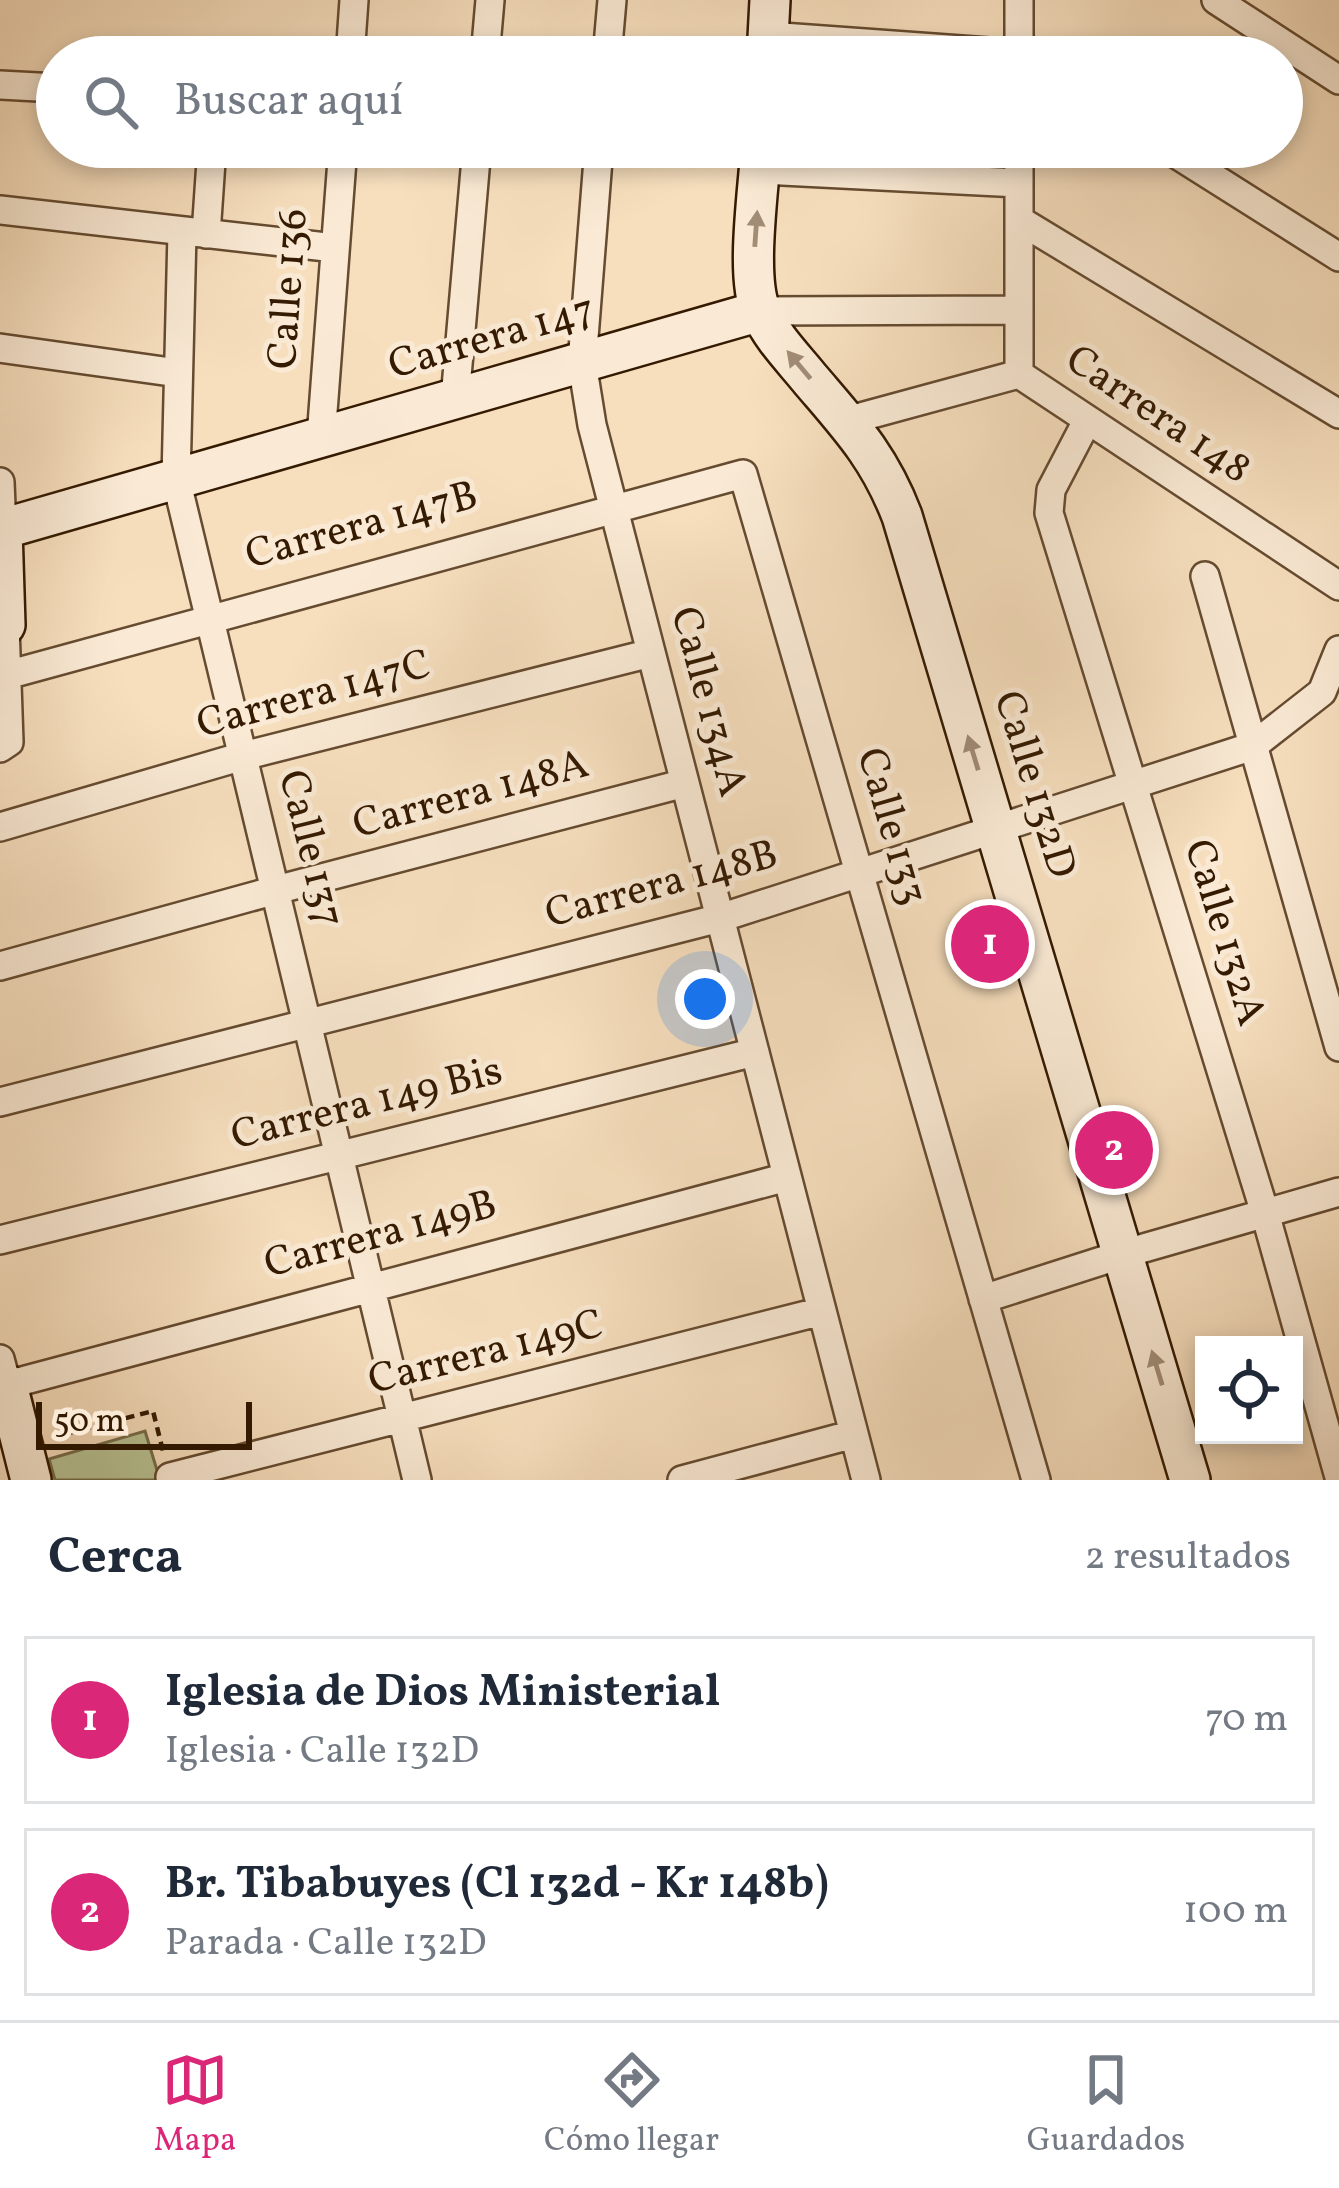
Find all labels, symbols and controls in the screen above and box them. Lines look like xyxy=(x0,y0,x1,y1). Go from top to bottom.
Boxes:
search box xyxy=(36,36,1303,168)
icon: search xyxy=(78,69,144,135)
text: Buscar aquí xyxy=(174,71,403,134)
street label: Calle 136 xyxy=(255,207,325,371)
one-way arrow xyxy=(747,210,766,248)
street label: Carrera 147 xyxy=(382,281,602,397)
street label: Carrera 148 xyxy=(1053,332,1261,500)
one-way arrow xyxy=(786,350,812,380)
street label: Carrera 147B xyxy=(239,468,485,586)
street label: Calle 134A xyxy=(653,601,761,803)
street label: Carrera 147C xyxy=(191,637,437,755)
street label: Calle 132D xyxy=(977,684,1089,886)
one-way arrow xyxy=(963,734,981,771)
street label: Carrera 148A xyxy=(347,736,595,856)
street label: Calle 133 xyxy=(839,742,941,912)
street label: Calle 137 xyxy=(261,764,357,934)
street label: Carrera 148B xyxy=(539,827,785,945)
street label: Calle 132A xyxy=(1167,833,1279,1033)
pin: 1 xyxy=(951,899,1029,989)
your location xyxy=(675,969,735,1029)
street label: Carrera 149 Bis xyxy=(225,1043,509,1167)
pin: 2 xyxy=(1075,1105,1153,1195)
street label: Carrera 149B xyxy=(258,1177,504,1295)
street label: Carrera 149C xyxy=(363,1296,609,1412)
map controls xyxy=(1195,1336,1303,1444)
button: locate xyxy=(1195,1336,1303,1444)
one-way arrow xyxy=(1147,1349,1165,1386)
scale bar xyxy=(36,1396,252,1449)
text: 50 m xyxy=(54,1400,125,1446)
text: Cerca xyxy=(48,1523,183,1594)
text: 2 resultados xyxy=(1085,1531,1291,1585)
text: Iglesia de Dios Ministerial xyxy=(165,1662,720,1725)
text: 1 xyxy=(82,1693,98,1747)
text: 70 m xyxy=(1205,1693,1288,1747)
text: Iglesia · Calle 132D xyxy=(165,1725,479,1779)
text: Br. Tibabuyes (Cl 132d - Kr 148b) xyxy=(165,1854,829,1917)
text: 2 xyxy=(80,1885,100,1939)
text: 100 m xyxy=(1183,1885,1288,1939)
text: Parada · Calle 132D xyxy=(165,1917,487,1971)
tab: Mapa xyxy=(154,2047,236,2165)
tab: Cómo llegar xyxy=(544,2047,719,2165)
tab: Guardados xyxy=(1027,2047,1185,2165)

